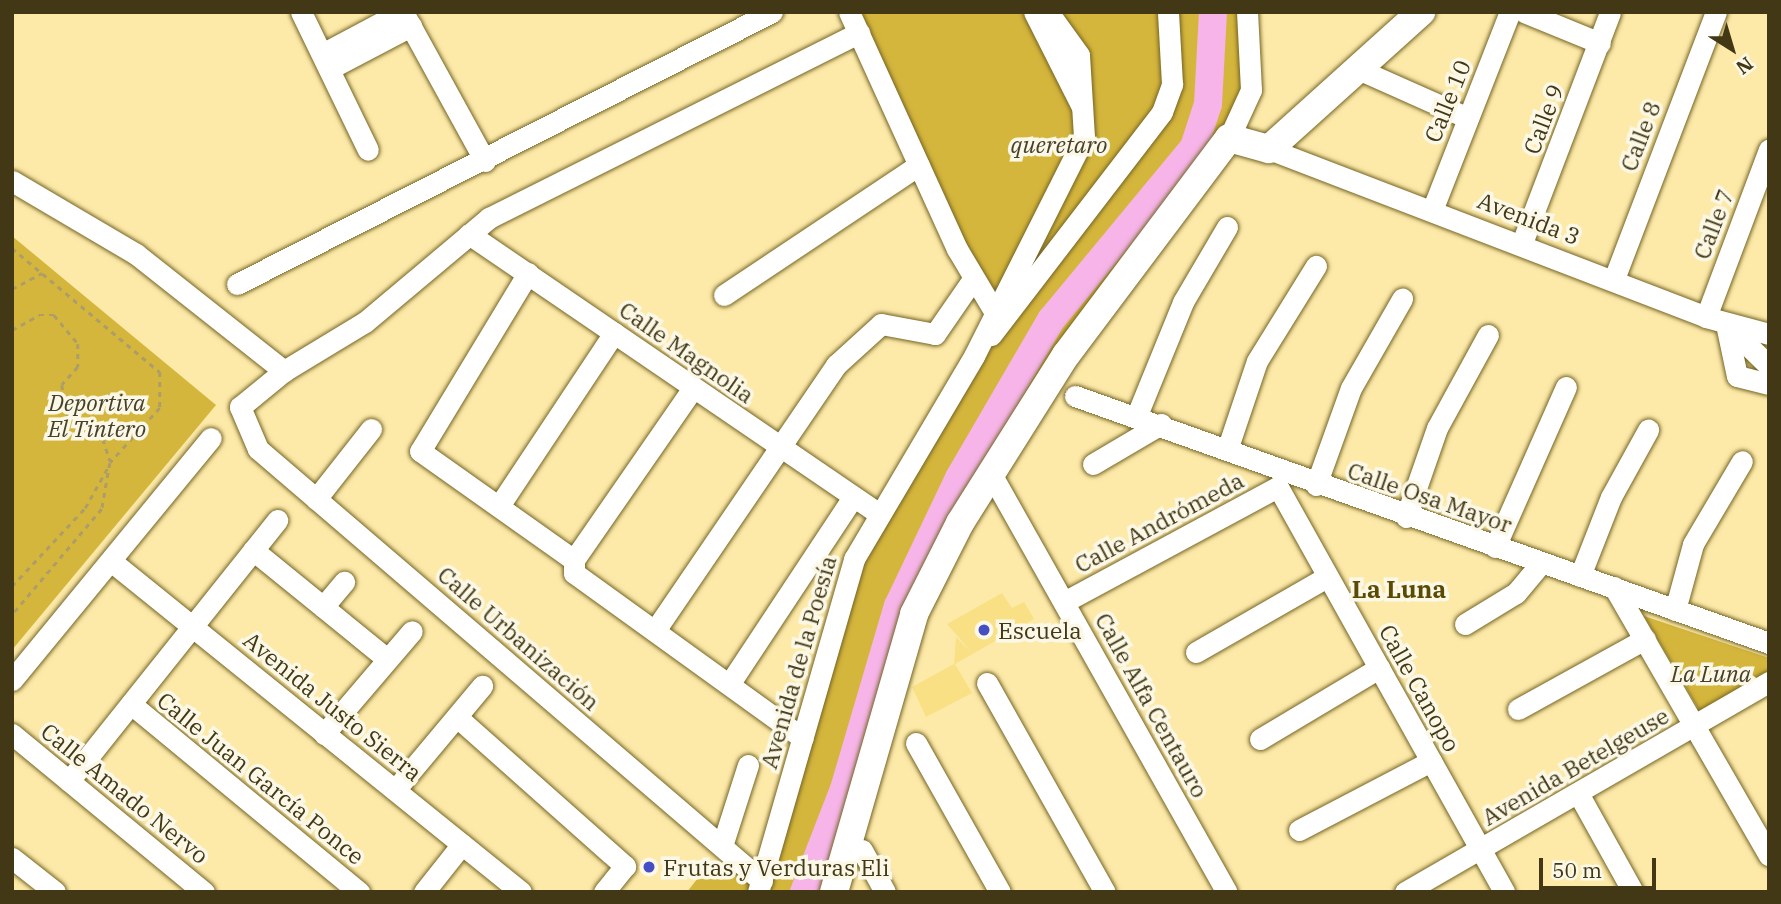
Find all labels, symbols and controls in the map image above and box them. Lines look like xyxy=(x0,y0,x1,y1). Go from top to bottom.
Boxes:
north arrow xyxy=(1697,14,1767,84)
text: N xyxy=(1731,52,1758,80)
street label: Calle 10 xyxy=(1418,56,1476,146)
street label: Calle 9 xyxy=(1517,80,1569,158)
street label: Calle 8 xyxy=(1614,97,1666,175)
park label: queretaro xyxy=(1010,130,1108,158)
street label: Calle 7 xyxy=(1687,185,1739,263)
street label: Avenida 3 xyxy=(1474,186,1584,250)
street label: Calle Magnolia xyxy=(614,295,760,409)
park label: Deportiva El Tintero xyxy=(48,388,146,442)
street label: Calle Osa Mayor xyxy=(1344,456,1516,538)
street label: Calle Andrómeda xyxy=(1070,466,1248,578)
street label: Avenida de la Poesía xyxy=(754,552,842,772)
street label: Calle Urbanización xyxy=(432,560,606,716)
district label: La Luna xyxy=(1352,576,1446,604)
street label: Calle Alfa Centauro xyxy=(1090,608,1214,802)
place label: Escuela xyxy=(998,616,1082,644)
street label: Calle Canopo xyxy=(1374,620,1466,756)
marker: Escuela xyxy=(976,622,992,638)
street label: Avenida Justo Sierra xyxy=(238,626,428,786)
park label: La Luna xyxy=(1671,659,1751,687)
street label: Calle Juan García Ponce xyxy=(152,686,370,870)
street label: Avenida Betelgeuse xyxy=(1477,701,1673,831)
street label: Calle Amado Nervo xyxy=(36,717,214,869)
scale bar xyxy=(1543,844,1660,888)
place label: Frutas y Verduras Eli xyxy=(663,853,890,881)
text: 50 m xyxy=(1552,856,1602,884)
marker: Frutas y Verduras Eli xyxy=(641,859,657,875)

